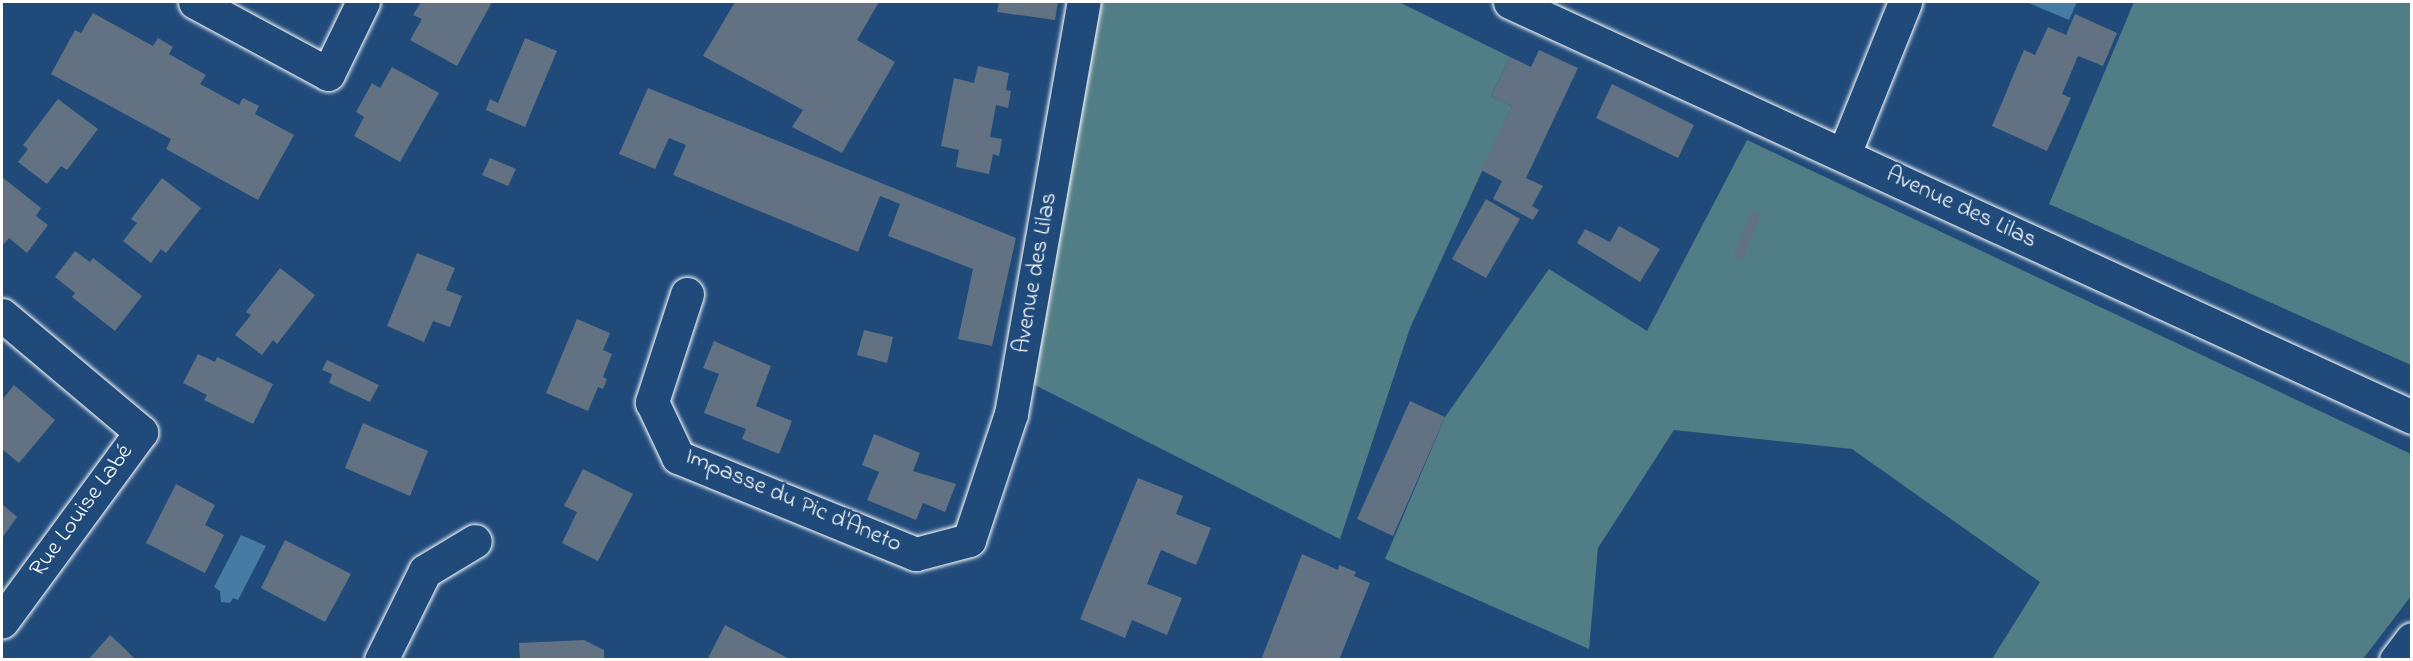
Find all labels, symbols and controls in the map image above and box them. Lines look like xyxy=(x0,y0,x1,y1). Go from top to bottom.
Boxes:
street label: Avenue des Lilas xyxy=(1881,161,2041,255)
street label: Avenue des Lilas xyxy=(1008,190,1064,356)
street label: Rue Louise Labé xyxy=(24,439,140,583)
street label: Impasse du Pic d'Aneto xyxy=(681,442,905,560)

